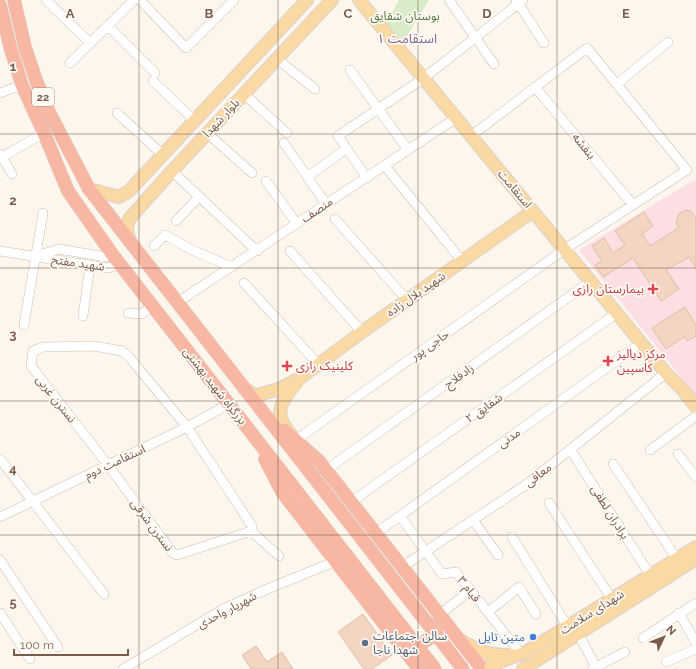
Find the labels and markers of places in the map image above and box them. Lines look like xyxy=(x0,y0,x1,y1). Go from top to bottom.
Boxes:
place label: بیمارستان رازی xyxy=(573,282,644,296)
marker: بیمارستان رازی xyxy=(647,283,659,295)
place label: مرکز دیالیز کاسپین xyxy=(616,347,665,376)
marker: مرکز دیالیز کاسپین xyxy=(602,355,614,367)
place label: کلینیک رازی xyxy=(296,359,354,373)
marker: کلینیک رازی xyxy=(281,360,293,372)
place label: سالن اجتماعات شهدا ناجا xyxy=(373,629,447,657)
place label: متین تایل xyxy=(478,630,525,644)
marker: متین تایل xyxy=(528,632,538,642)
marker: سالن اجتماعات شهدا ناجا xyxy=(360,638,370,648)

